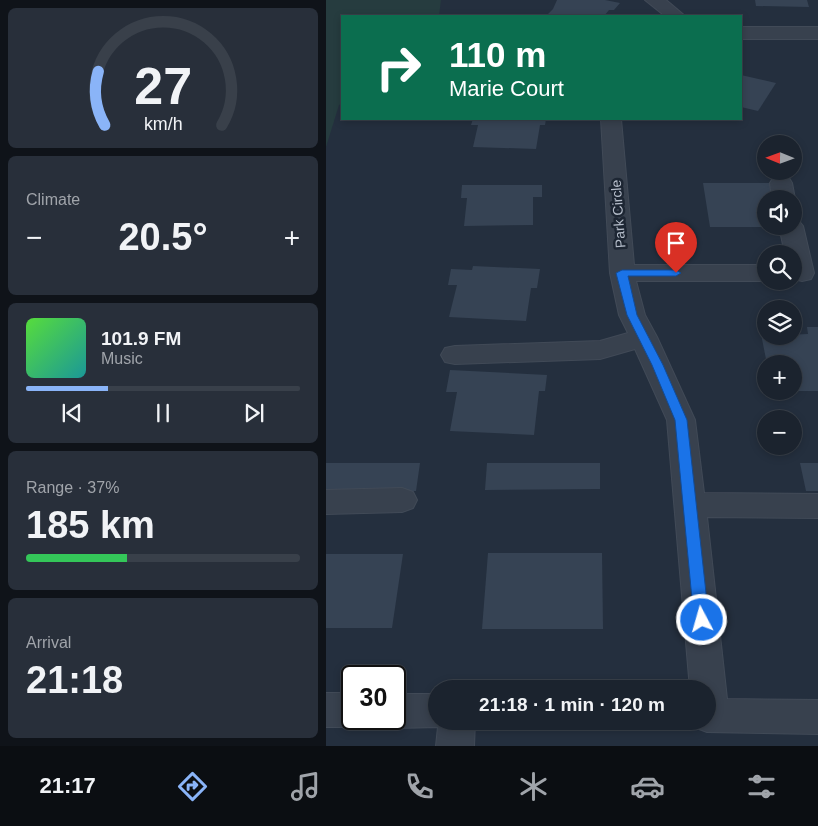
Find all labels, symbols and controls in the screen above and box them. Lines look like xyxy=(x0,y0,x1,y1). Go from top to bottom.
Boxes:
icon: right xyxy=(366,35,431,100)
text: 110 m xyxy=(449,35,546,74)
text: 27 xyxy=(134,57,192,115)
text: Marie Court xyxy=(449,76,564,101)
text: km/h xyxy=(144,114,182,134)
north arrow xyxy=(757,135,802,180)
map controls xyxy=(757,135,802,455)
street label: Park Circle xyxy=(608,179,628,249)
button: sound xyxy=(757,190,802,235)
text: Climate xyxy=(26,191,80,208)
text: 20.5° xyxy=(118,216,208,258)
text: − xyxy=(26,222,42,253)
text: + xyxy=(284,222,300,253)
pin xyxy=(655,222,697,273)
icon: arrive xyxy=(662,229,690,257)
button: search xyxy=(757,245,802,290)
button: layers xyxy=(757,300,802,345)
text: 101.9 FM xyxy=(101,328,181,349)
text: Music xyxy=(101,350,143,367)
button: + xyxy=(757,355,802,400)
icon: previous xyxy=(58,399,86,427)
icon: pause xyxy=(149,399,177,427)
icon: next xyxy=(240,399,268,427)
button: − xyxy=(757,410,802,455)
text: Range · 37% xyxy=(26,479,119,496)
text: 185 km xyxy=(26,504,155,546)
position arrow xyxy=(675,593,727,645)
text: Arrival xyxy=(26,634,71,651)
text: 21:18 xyxy=(26,659,123,701)
speed limit sign: 30 xyxy=(341,665,406,730)
text: 21:18 · 1 min · 120 m xyxy=(479,694,665,715)
icon: directions xyxy=(175,769,210,804)
icon: music xyxy=(288,769,323,804)
icon: phone xyxy=(402,769,437,804)
icon: climate xyxy=(516,769,551,804)
icon: car xyxy=(630,769,665,804)
icon: filters xyxy=(744,769,779,804)
text: 21:17 xyxy=(39,773,96,798)

